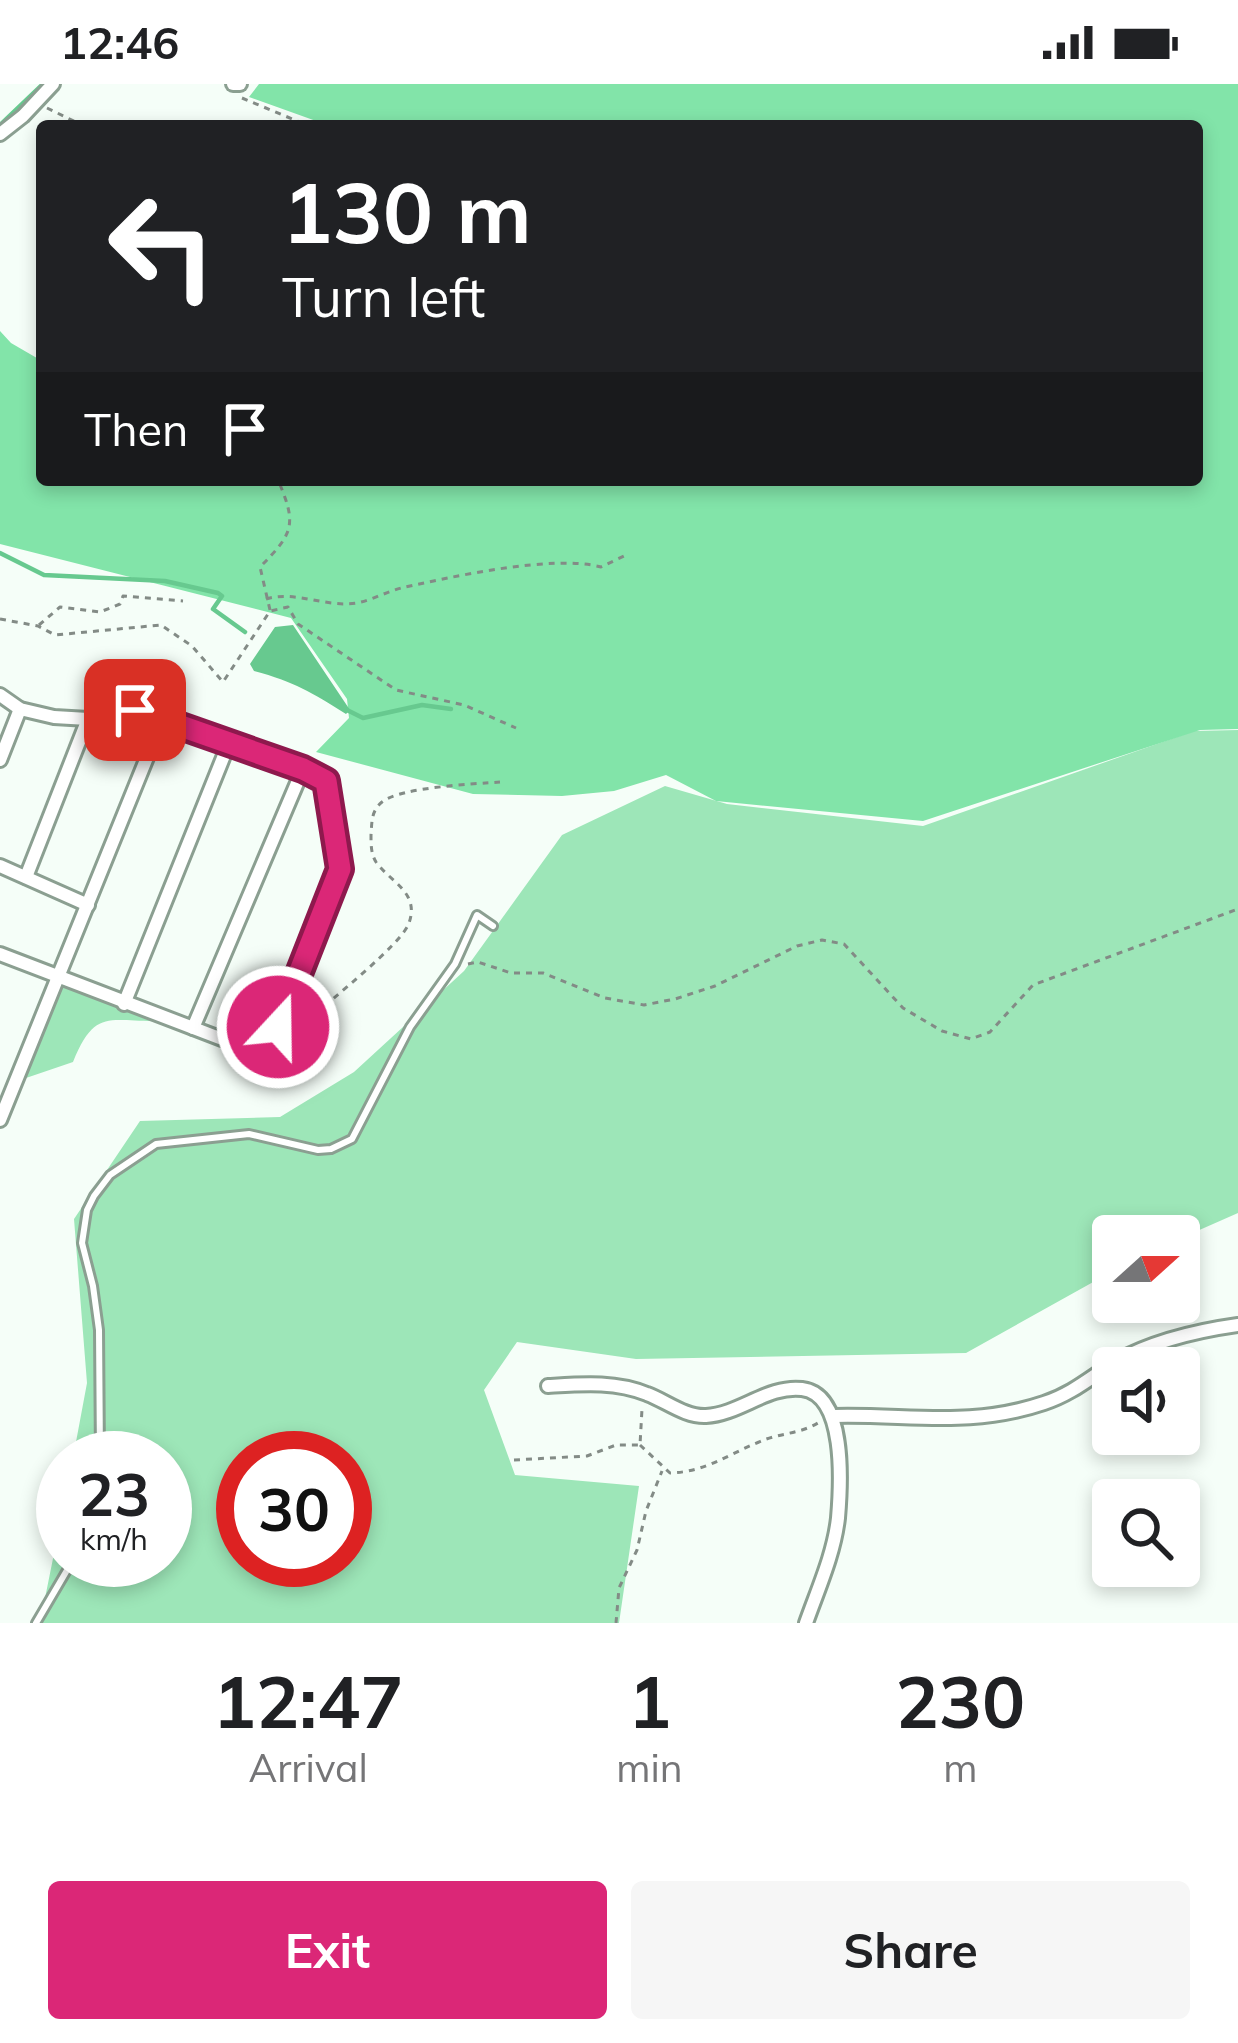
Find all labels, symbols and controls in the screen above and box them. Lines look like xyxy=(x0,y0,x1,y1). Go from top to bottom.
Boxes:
text: 12:46 xyxy=(60,14,179,70)
text: 130 m xyxy=(282,159,532,264)
icon: left xyxy=(84,168,240,324)
text: Turn left xyxy=(282,263,485,331)
icon: arrive xyxy=(212,396,278,462)
text: Then xyxy=(84,401,188,457)
pin xyxy=(84,659,186,761)
icon: arrive xyxy=(102,677,168,743)
position arrow xyxy=(215,964,341,1090)
north arrow xyxy=(1092,1215,1200,1323)
map controls xyxy=(1092,1215,1200,1587)
button: sound xyxy=(1092,1347,1200,1455)
speed limit sign: 30 xyxy=(216,1431,372,1587)
text: 23 xyxy=(78,1456,150,1531)
button: search xyxy=(1092,1479,1200,1587)
text: km/h xyxy=(80,1520,148,1558)
text: 12:47 xyxy=(213,1656,403,1746)
text: 1 xyxy=(628,1656,671,1746)
text: 230 xyxy=(896,1656,1025,1746)
text: Arrival xyxy=(249,1743,368,1792)
text: min xyxy=(616,1743,683,1792)
text: m xyxy=(943,1743,977,1792)
button: Exit xyxy=(48,1881,607,2019)
button: Share xyxy=(631,1881,1190,2019)

